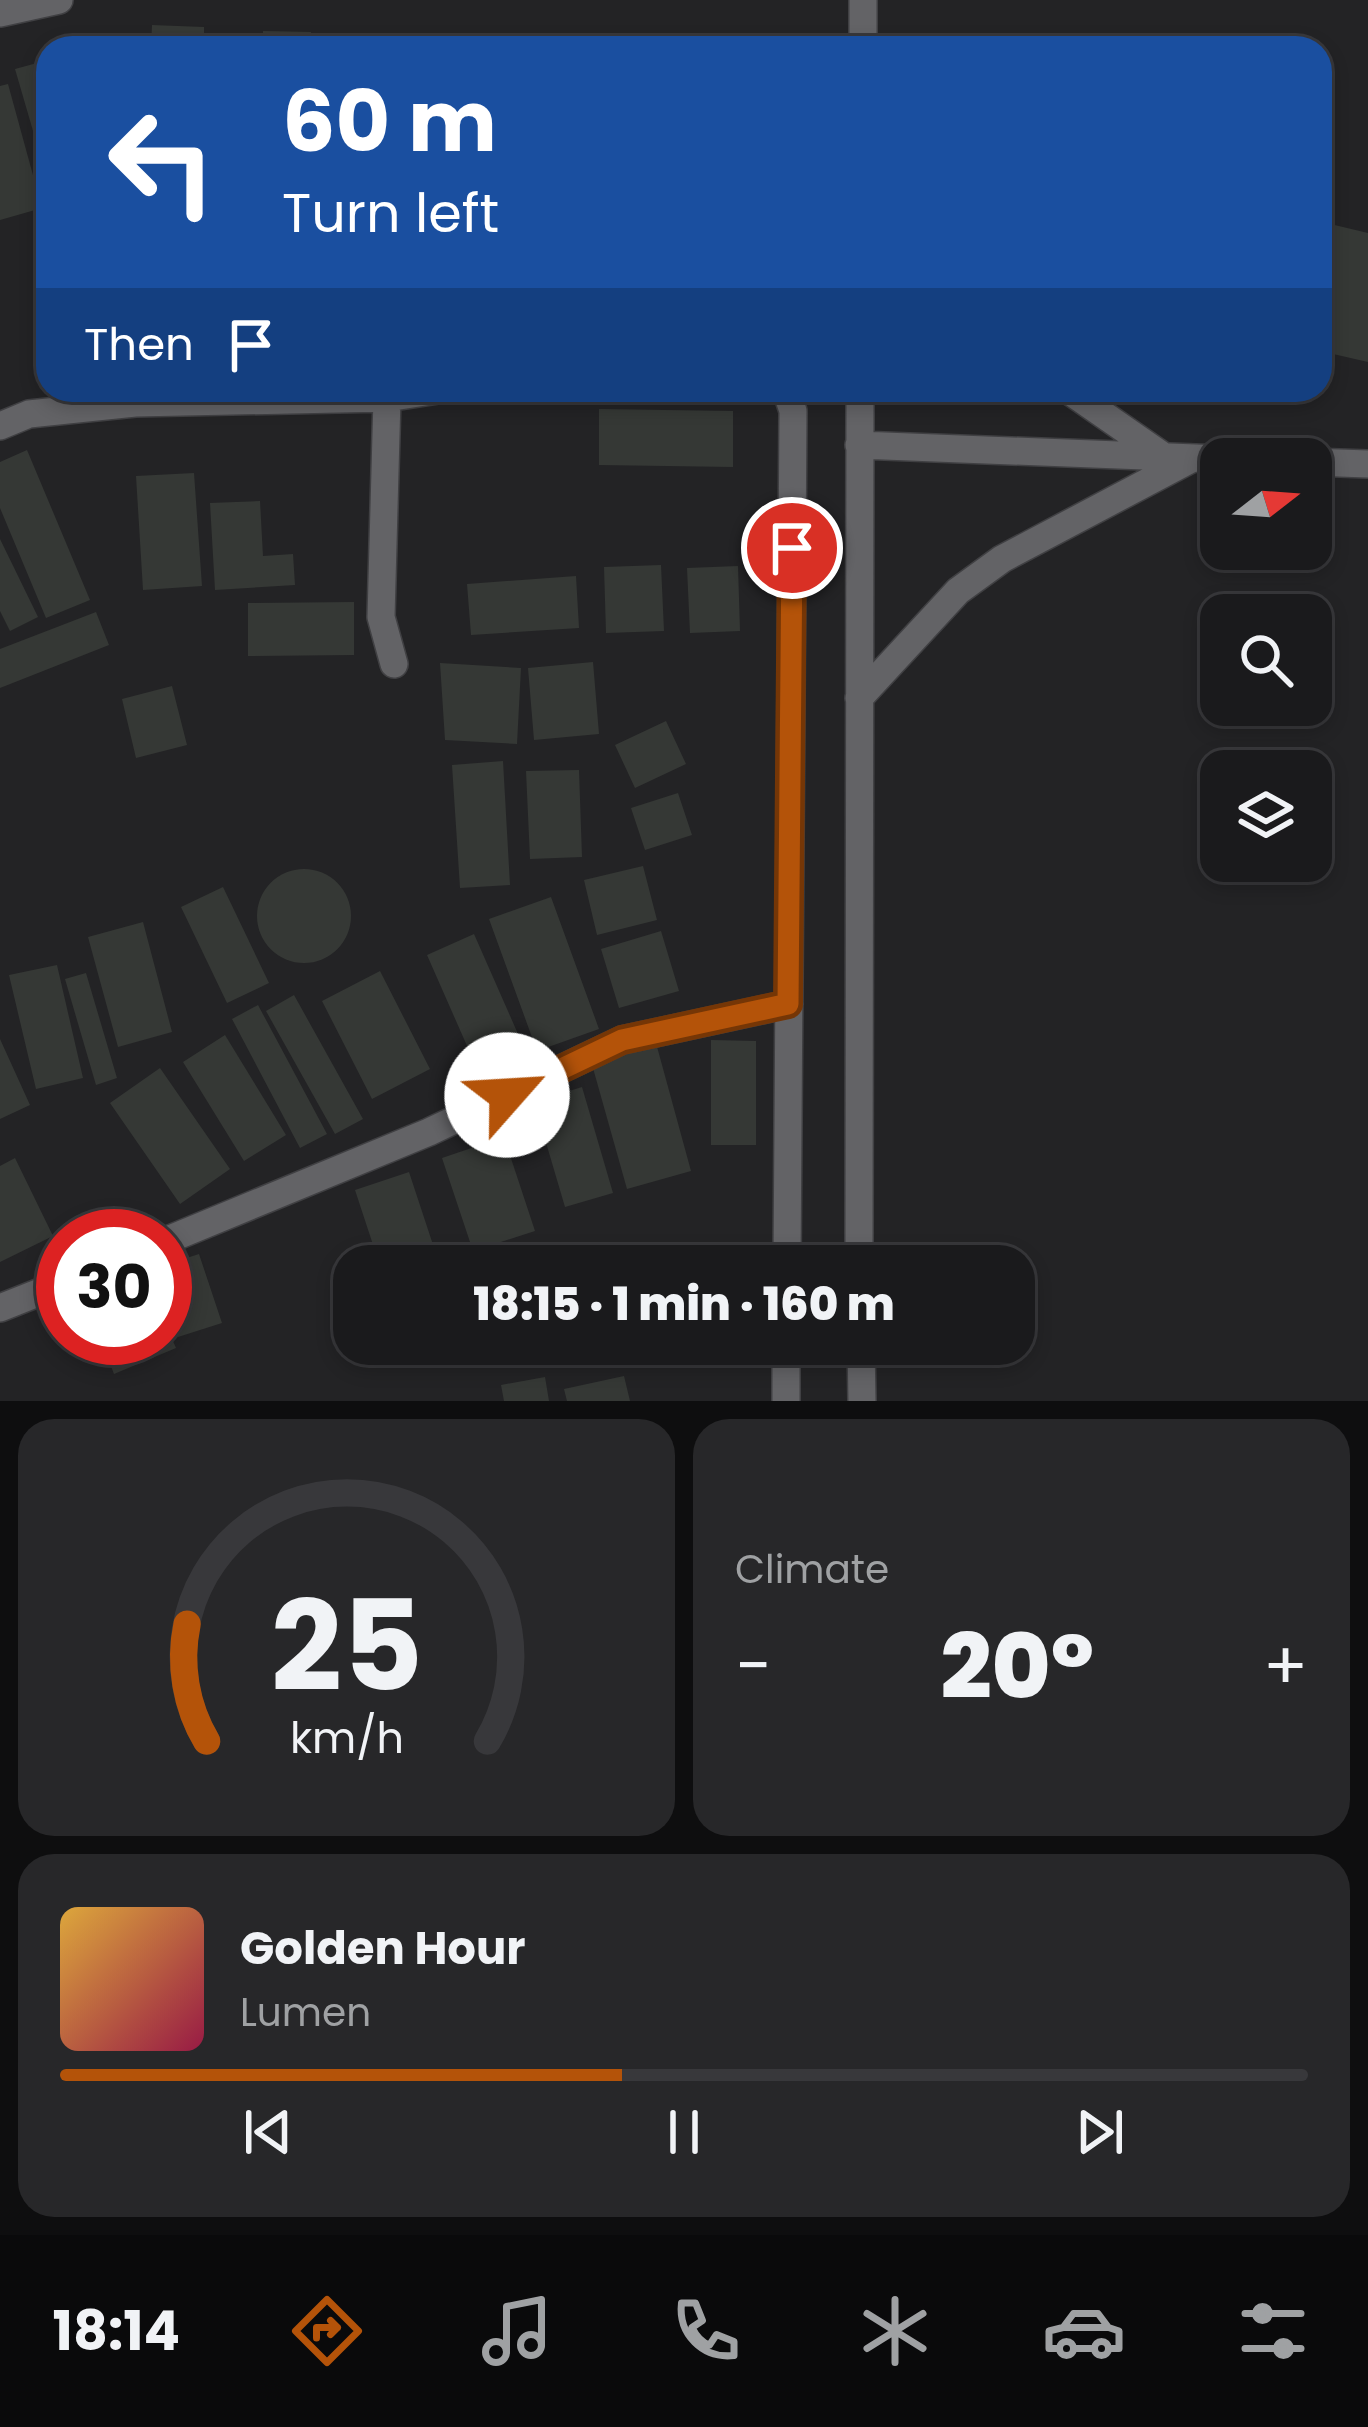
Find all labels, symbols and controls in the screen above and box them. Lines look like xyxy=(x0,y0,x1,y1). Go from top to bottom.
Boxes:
text: 60 m xyxy=(282,63,497,180)
icon: left xyxy=(84,84,240,240)
text: Turn left xyxy=(282,175,499,251)
icon: arrive xyxy=(218,312,284,378)
text: Then xyxy=(84,313,194,376)
north arrow xyxy=(1200,438,1332,570)
map controls xyxy=(1200,438,1332,882)
pin xyxy=(741,497,843,599)
icon: arrive xyxy=(759,515,825,581)
button: search xyxy=(1200,594,1332,726)
button: layers xyxy=(1200,750,1332,882)
position arrow xyxy=(444,1032,570,1158)
speed limit sign: 30 xyxy=(36,1209,192,1365)
text: 18:15 · 1 min · 160 m xyxy=(473,1273,895,1336)
text: Climate xyxy=(735,1542,889,1597)
text: 25 xyxy=(270,1559,423,1734)
text: 20° xyxy=(940,1603,1094,1730)
text: − xyxy=(735,1620,771,1712)
text: + xyxy=(1263,1620,1308,1712)
text: km/h xyxy=(289,1707,404,1767)
text: Golden Hour xyxy=(240,1917,526,1980)
text: Lumen xyxy=(240,1985,371,2040)
icon: previous xyxy=(235,2099,301,2165)
icon: pause xyxy=(651,2099,717,2165)
icon: next xyxy=(1067,2099,1133,2165)
icon: directions xyxy=(285,2289,369,2373)
icon: music xyxy=(475,2289,559,2373)
icon: phone xyxy=(664,2289,748,2373)
icon: climate xyxy=(853,2289,937,2373)
icon: car xyxy=(1042,2289,1126,2373)
icon: filters xyxy=(1231,2289,1315,2373)
text: 18:14 xyxy=(53,2293,180,2369)

